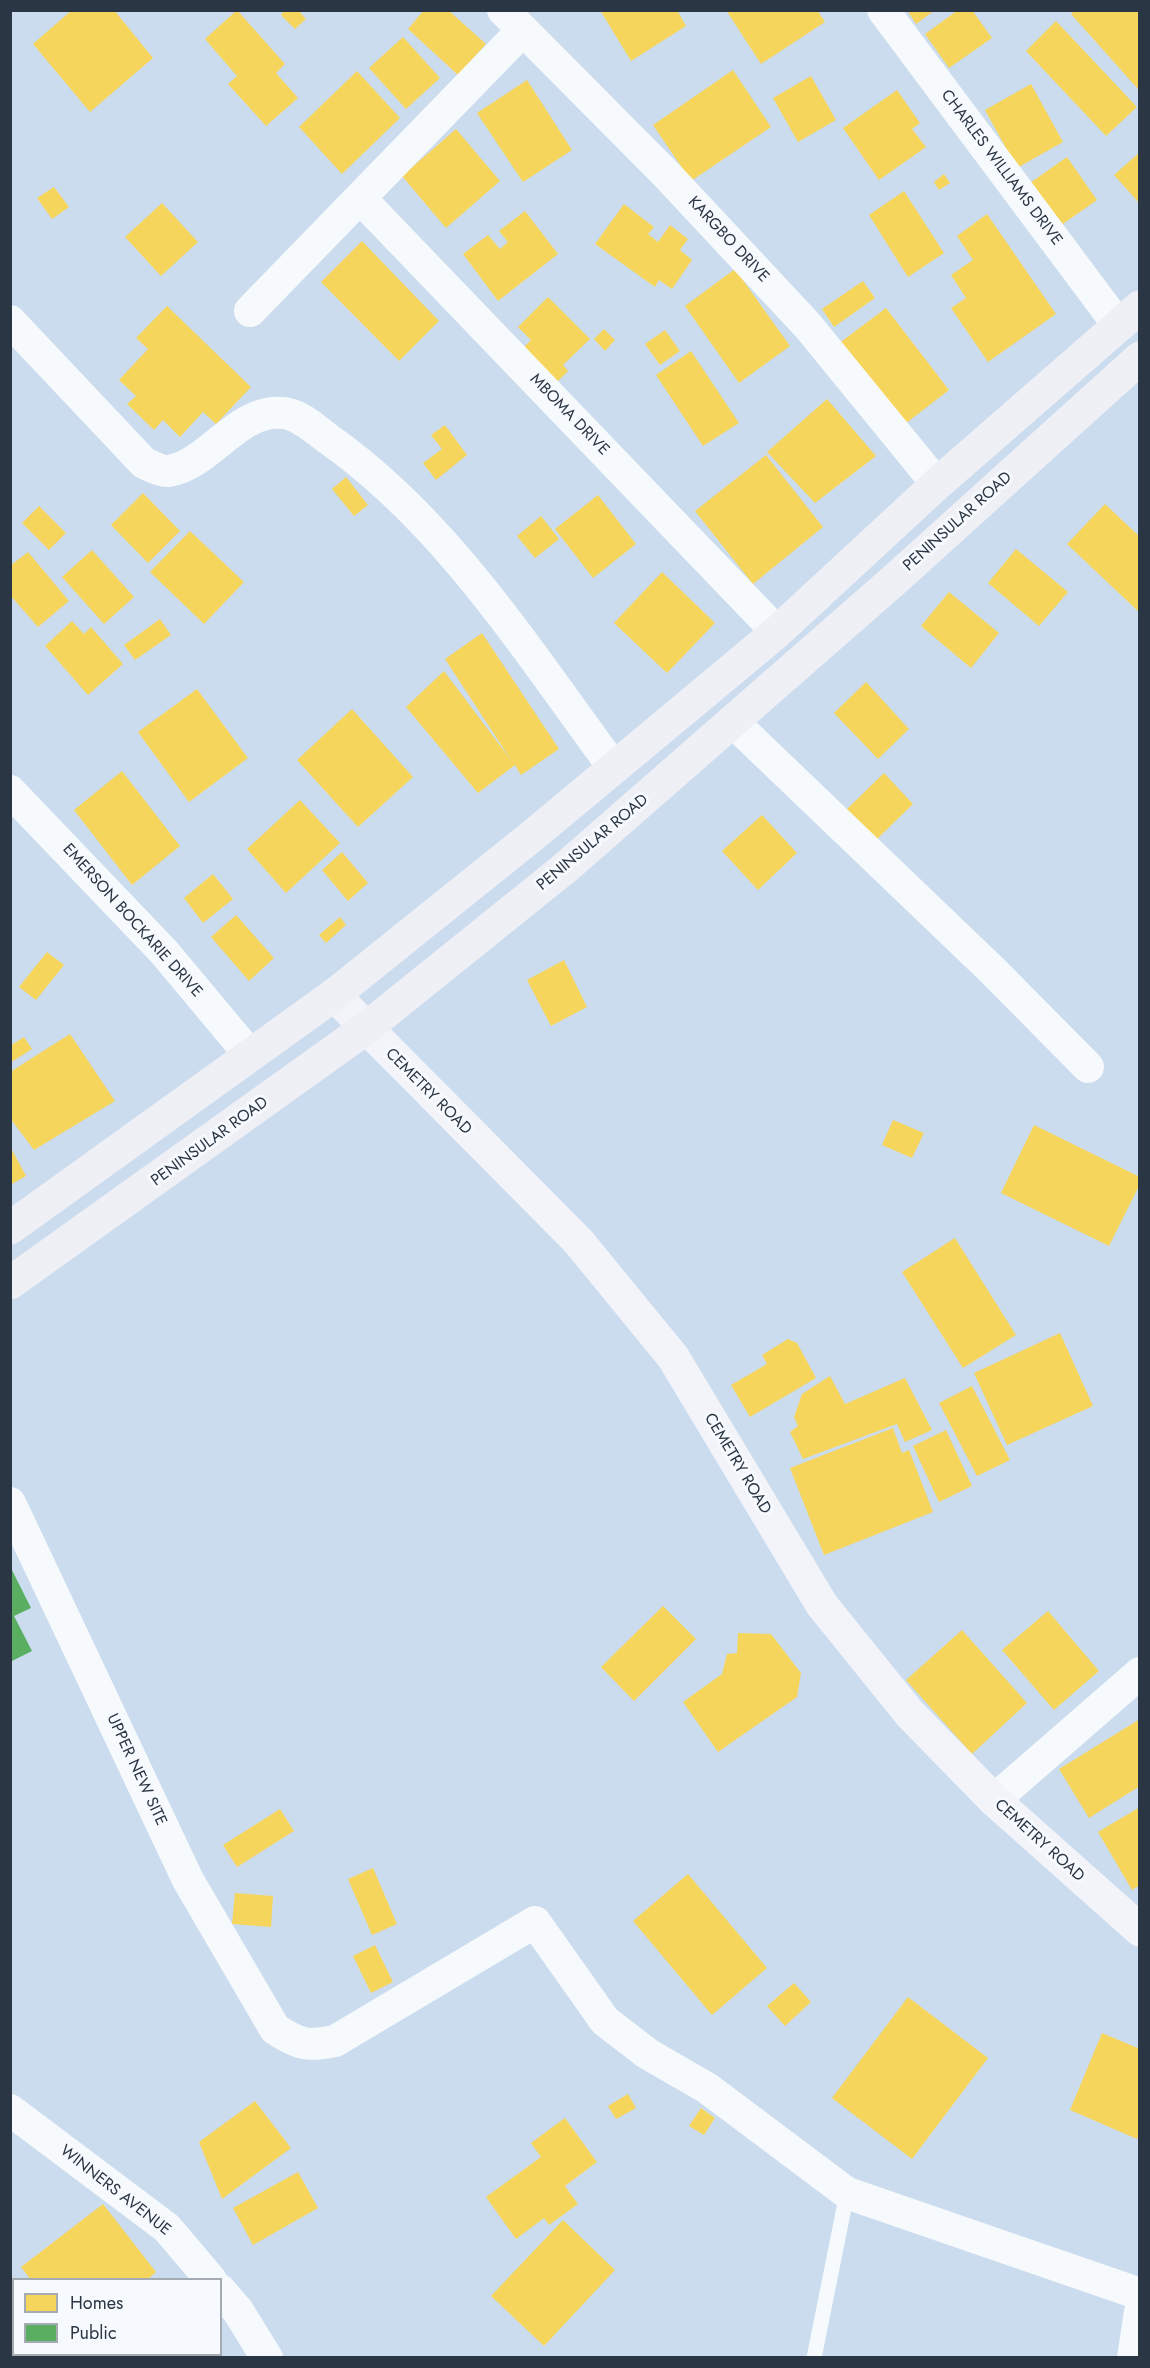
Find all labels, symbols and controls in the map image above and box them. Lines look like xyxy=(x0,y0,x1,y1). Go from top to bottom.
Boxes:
street label: CHARLES WILLIAMS DRIVE xyxy=(936,86,1066,250)
street label: KARGBO DRIVE xyxy=(683,193,773,287)
street label: MBOMA DRIVE xyxy=(525,370,613,460)
street label: PENINSULAR ROAD xyxy=(900,468,1016,576)
street label: PENINSULAR ROAD xyxy=(533,791,653,895)
street label: EMERSON BOCKARIE DRIVE xyxy=(58,840,206,1002)
street label: CEMETRY ROAD xyxy=(381,1045,475,1139)
street label: PENINSULAR ROAD xyxy=(148,1093,272,1191)
street label: CEMETRY ROAD xyxy=(699,1410,775,1518)
street label: UPPER NEW SITE xyxy=(102,1711,170,1829)
street label: CEMETRY ROAD xyxy=(990,1796,1088,1886)
street label: WINNERS AVENUE xyxy=(56,2142,174,2240)
legend xyxy=(12,2278,222,2356)
text: Homes xyxy=(70,2290,123,2316)
text: Public xyxy=(70,2320,117,2346)

